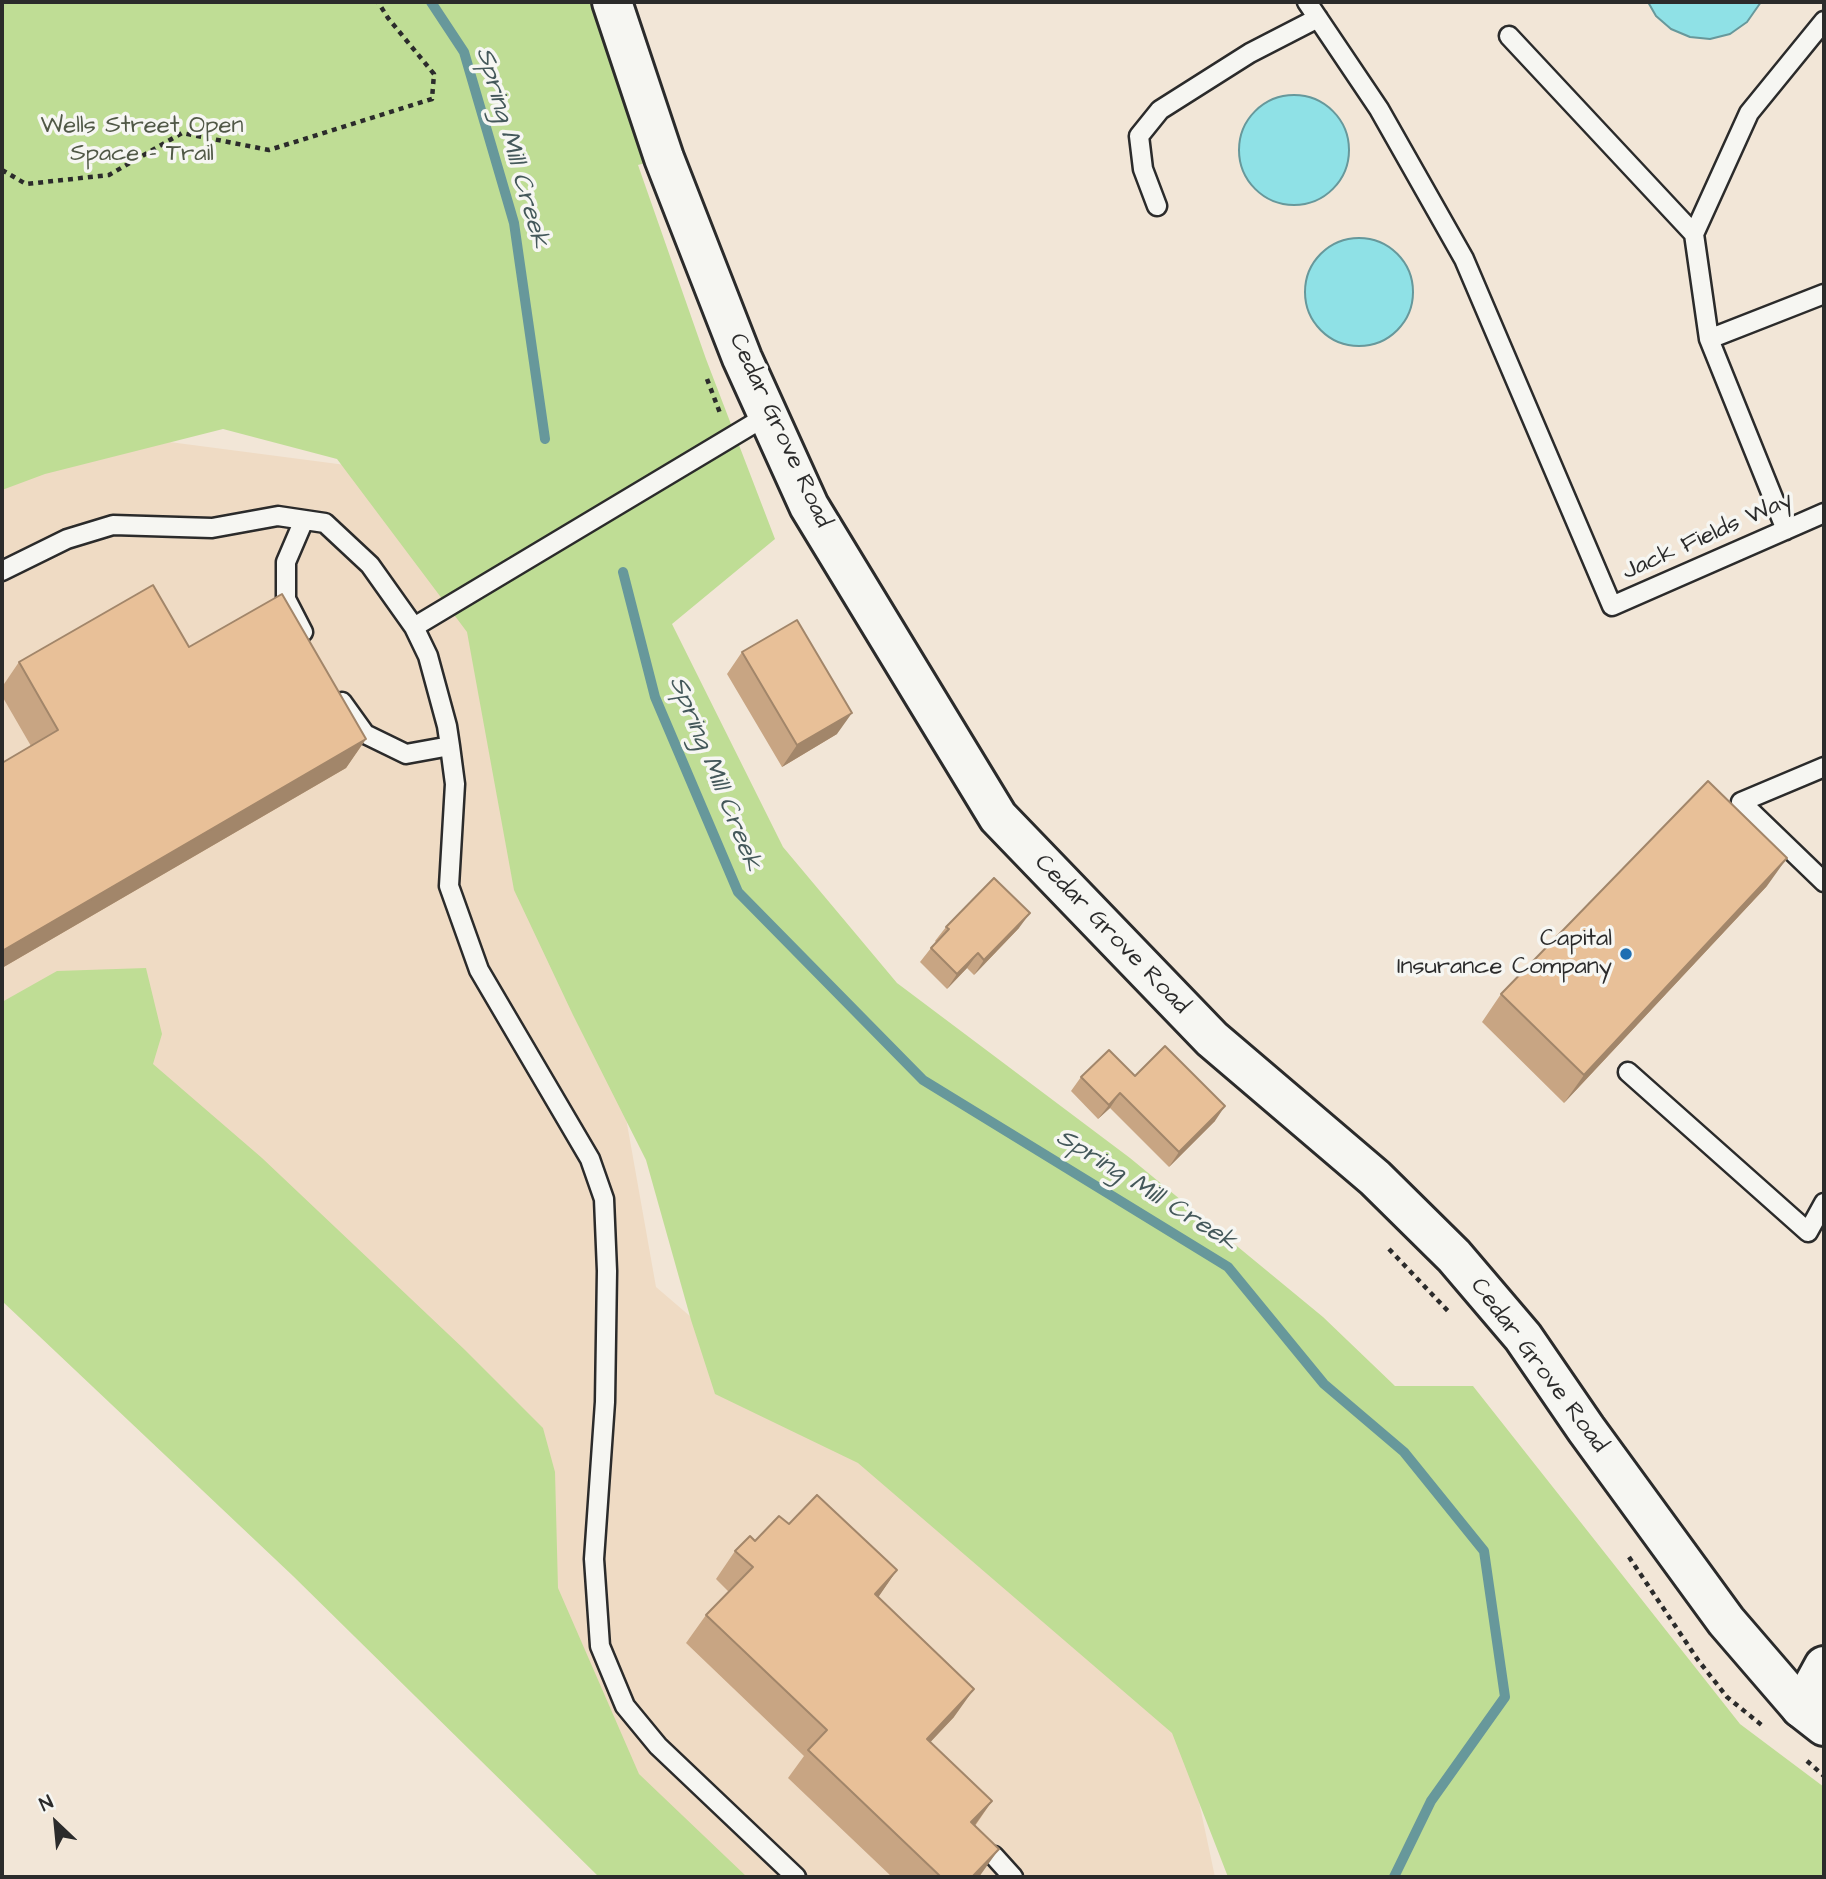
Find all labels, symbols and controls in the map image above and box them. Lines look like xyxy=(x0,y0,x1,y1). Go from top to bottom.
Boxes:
water label: Spring Mill Creek xyxy=(467,44,555,252)
park label: Wells Street Open Space - Trail xyxy=(41,113,243,169)
street label: Cedar Grove Road xyxy=(721,329,837,533)
street label: Jack Fields Way xyxy=(1618,487,1798,587)
water label: Spring Mill Creek xyxy=(661,672,767,876)
street label: Cedar Grove Road xyxy=(1027,849,1195,1021)
place label: Capital Insurance Company xyxy=(1397,926,1612,982)
marker: Capital Insurance Company xyxy=(1618,946,1634,962)
water label: Spring Mill Creek xyxy=(1050,1123,1242,1259)
street label: Cedar Grove Road xyxy=(1463,1273,1613,1459)
north arrow xyxy=(21,1788,91,1858)
text: N xyxy=(35,1789,58,1818)

